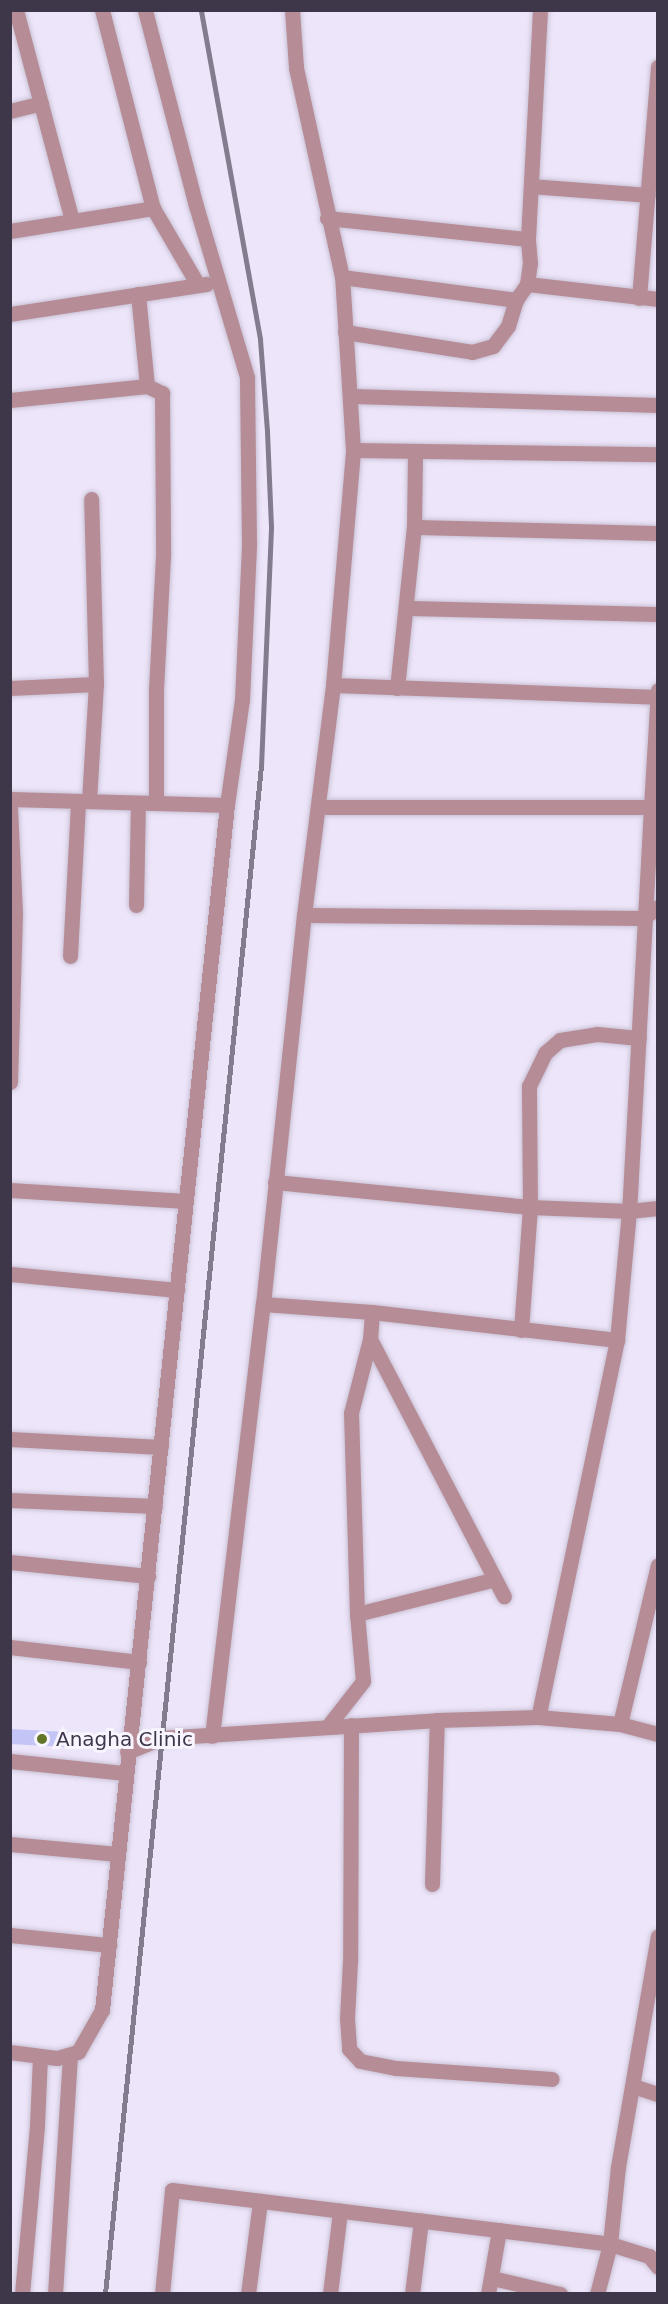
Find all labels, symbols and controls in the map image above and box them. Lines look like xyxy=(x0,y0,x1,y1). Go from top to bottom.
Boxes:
place label: Anagha Clinic xyxy=(56,1727,193,1751)
marker: Anagha Clinic xyxy=(33,1730,51,1748)

